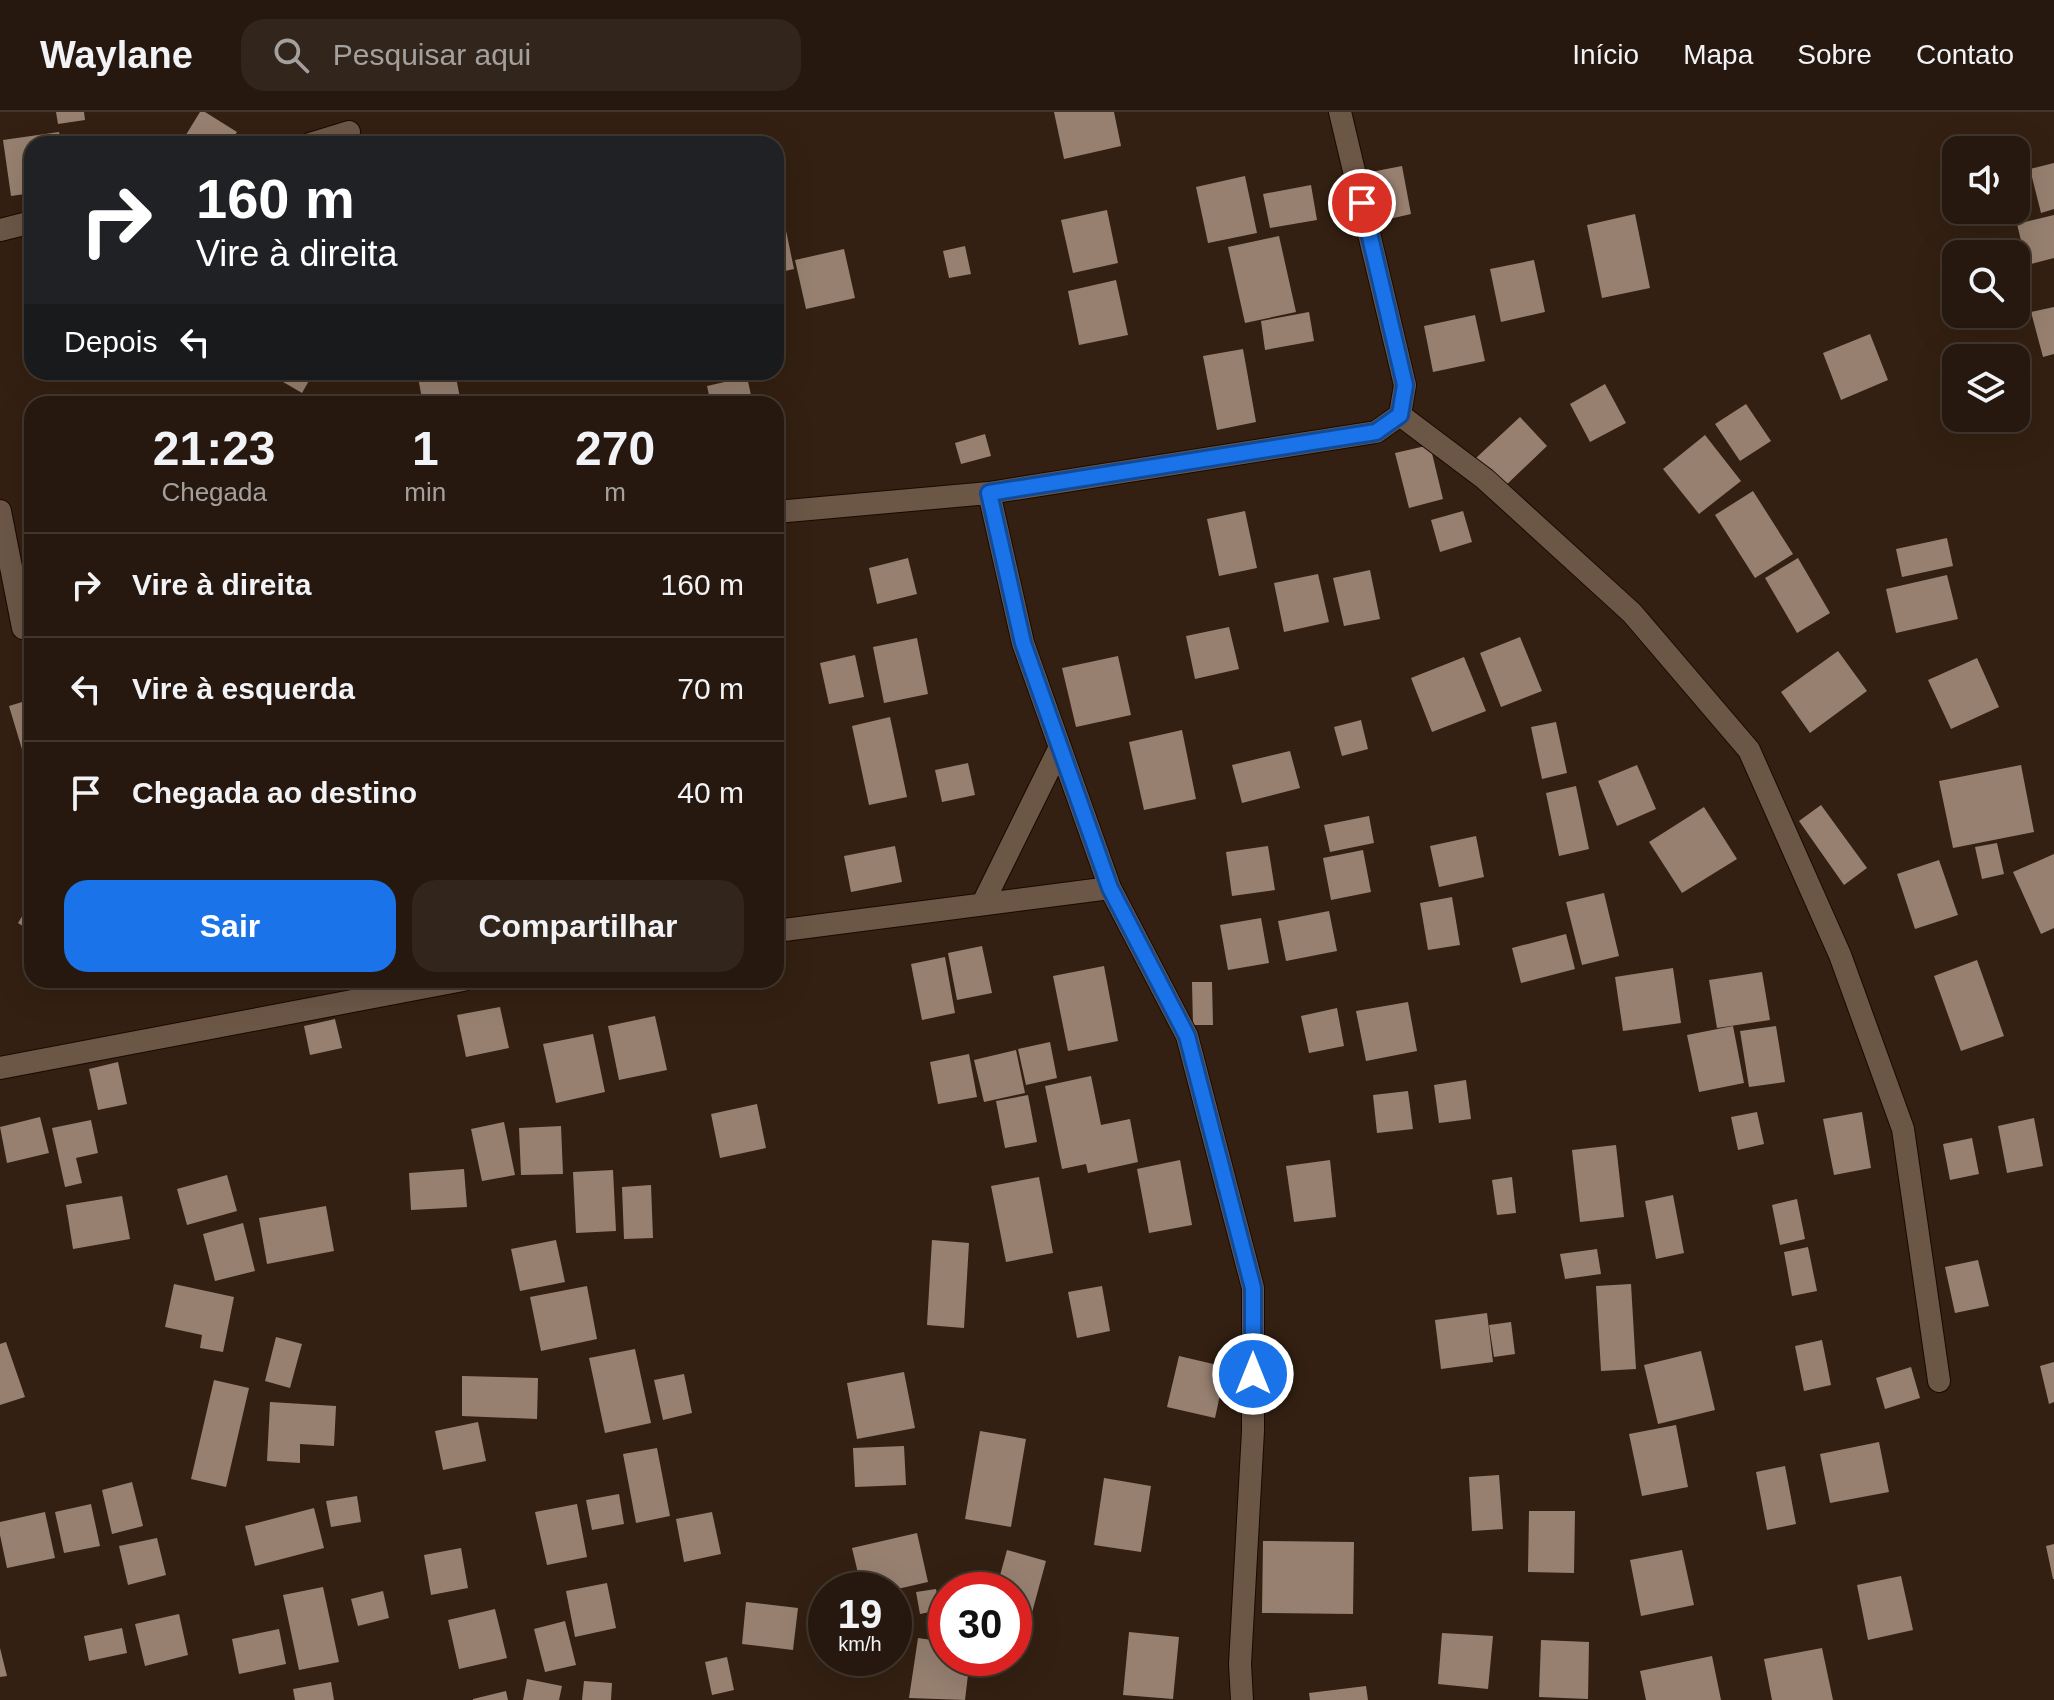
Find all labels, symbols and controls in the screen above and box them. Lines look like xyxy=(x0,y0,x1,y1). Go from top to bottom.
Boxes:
search box xyxy=(241,19,801,91)
icon: search xyxy=(269,33,313,77)
text: Waylane xyxy=(40,34,193,76)
text: Pesquisar aqui xyxy=(333,38,531,71)
text: Início xyxy=(1572,39,1639,70)
text: Mapa xyxy=(1683,39,1753,70)
text: Sobre xyxy=(1797,39,1872,70)
text: Contato xyxy=(1916,39,2014,70)
map controls xyxy=(1942,136,2030,432)
button: sound xyxy=(1942,136,2030,224)
text: 160 m xyxy=(196,167,355,230)
icon: right xyxy=(64,168,168,272)
pin xyxy=(1328,169,1396,237)
icon: arrive xyxy=(1340,181,1384,225)
text: Vire à direita xyxy=(196,233,397,274)
button: search xyxy=(1942,240,2030,328)
icon: left xyxy=(173,320,217,364)
text: Depois xyxy=(64,325,157,358)
button: layers xyxy=(1942,344,2030,432)
text: 21:23 xyxy=(153,422,276,475)
text: 1 xyxy=(412,422,439,475)
text: 270 xyxy=(575,422,655,475)
text: Chegada xyxy=(161,477,267,507)
text: min xyxy=(404,477,446,507)
text: m xyxy=(604,477,626,507)
icon: right xyxy=(64,563,108,607)
text: Vire à direita xyxy=(132,568,312,601)
text: 160 m xyxy=(661,568,744,601)
icon: left xyxy=(64,667,108,711)
text: Vire à esquerda xyxy=(132,672,355,705)
text: 70 m xyxy=(677,672,744,705)
icon: arrive xyxy=(64,771,108,815)
text: Chegada ao destino xyxy=(132,776,417,809)
text: 40 m xyxy=(677,776,744,809)
button: Sair xyxy=(64,880,396,972)
button: Compartilhar xyxy=(412,880,744,972)
position arrow xyxy=(1211,1332,1295,1416)
speed limit sign: 30 xyxy=(928,1572,1032,1676)
text: 19 xyxy=(838,1592,882,1636)
text: km/h xyxy=(838,1633,882,1655)

